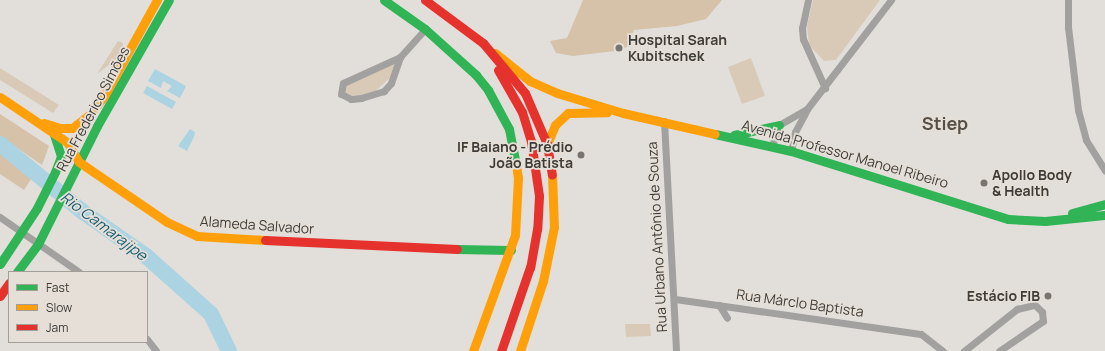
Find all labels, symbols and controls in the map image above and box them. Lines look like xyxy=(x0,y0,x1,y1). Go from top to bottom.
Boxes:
place label: Hospital Sarah Kubitschek xyxy=(628,32,727,64)
marker: Hospital Sarah Kubitschek xyxy=(613,42,625,54)
street label: Rua Frederico Simões xyxy=(53,44,133,174)
district label: Stiep xyxy=(922,112,968,134)
street label: Avenida Professor Manoel Ribeiro xyxy=(740,116,950,192)
place label: IF Baiano - Prédio João Batista xyxy=(457,139,573,172)
street label: Rua Urbano Antônio de Souza xyxy=(644,141,670,333)
marker: IF Baiano - Prédio João Batista xyxy=(576,150,586,160)
place label: Apollo Body & Health xyxy=(992,167,1072,200)
marker: Apollo Body & Health xyxy=(979,178,989,188)
water label: Rio Camarajipe xyxy=(57,188,151,264)
street label: Alameda Salvador xyxy=(199,213,315,237)
legend xyxy=(8,271,148,343)
text: Fast xyxy=(46,279,70,296)
street label: Rua Márclo Baptista xyxy=(735,286,865,320)
place label: Estácio FIB xyxy=(967,288,1040,304)
marker: Estácio FIB xyxy=(1043,291,1053,301)
text: Slow xyxy=(46,299,72,316)
text: Jam xyxy=(46,319,68,336)

